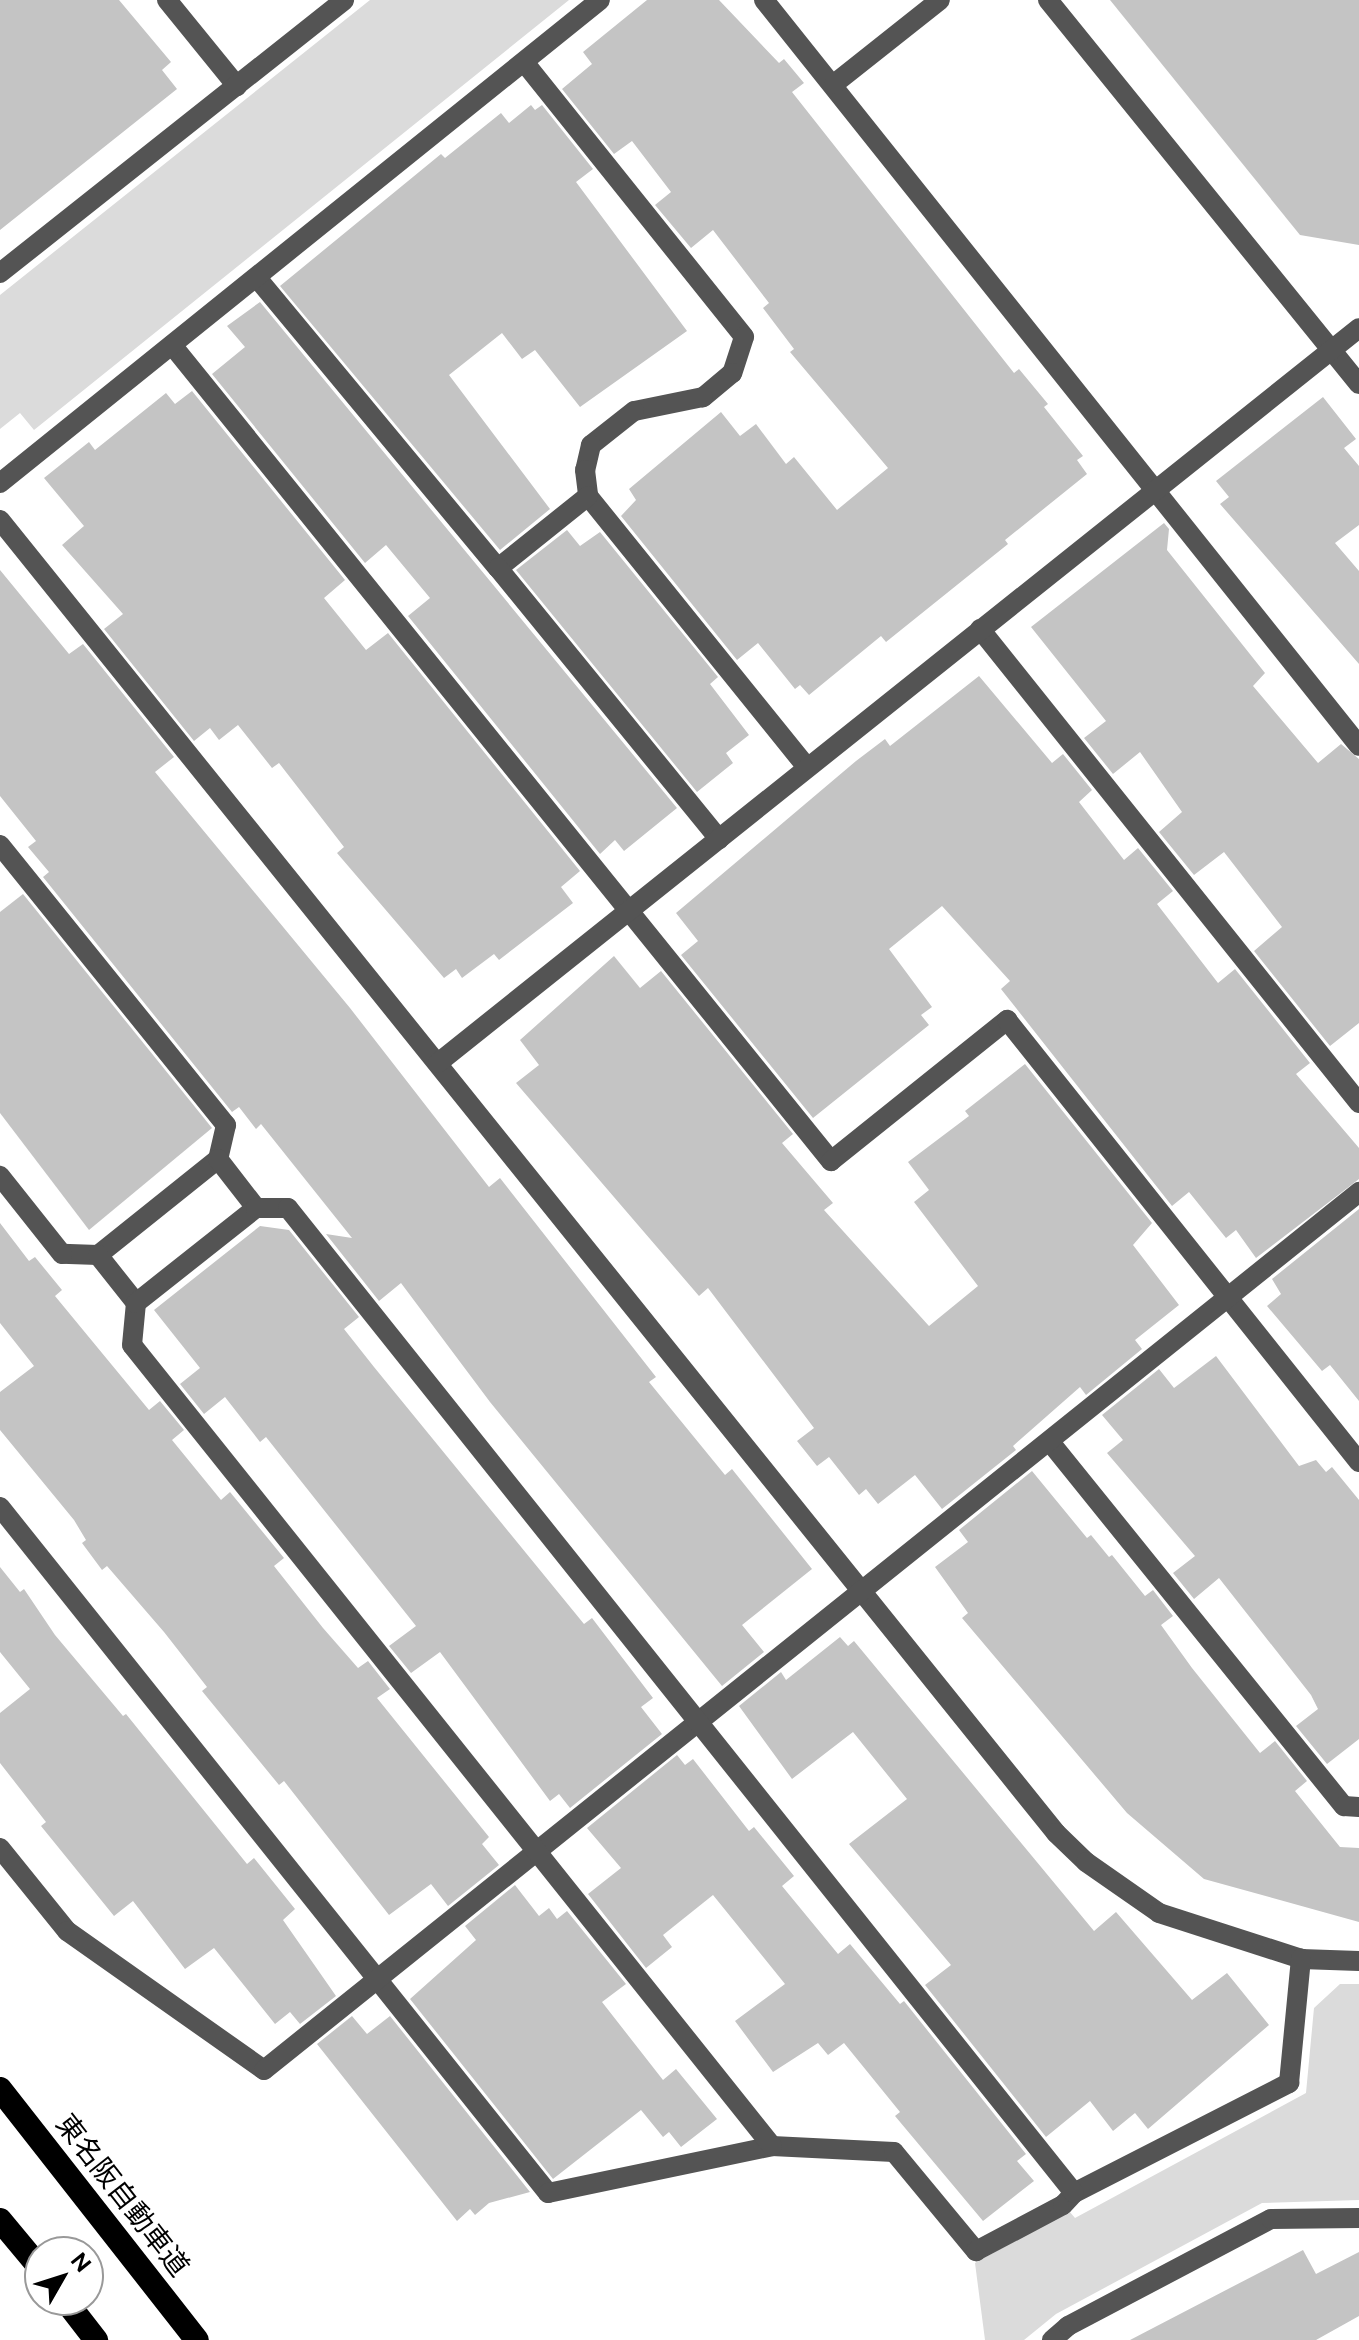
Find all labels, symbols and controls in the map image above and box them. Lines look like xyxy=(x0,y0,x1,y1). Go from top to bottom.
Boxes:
street label: 東名阪自動車道 xyxy=(49,2107,197,2283)
north arrow xyxy=(24,2236,104,2316)
text: N xyxy=(66,2247,97,2277)

